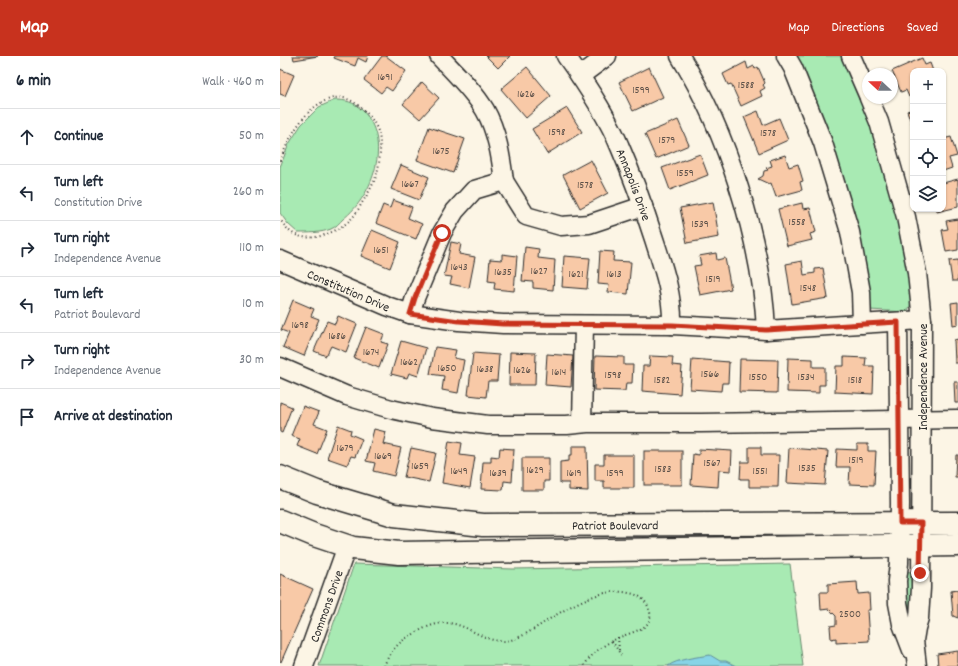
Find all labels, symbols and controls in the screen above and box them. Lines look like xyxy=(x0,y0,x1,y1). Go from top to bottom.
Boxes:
text: Map xyxy=(20,15,49,42)
text: Map xyxy=(788,18,810,38)
text: Directions xyxy=(832,18,885,38)
text: Saved xyxy=(907,18,938,38)
north arrow xyxy=(862,68,898,104)
map controls xyxy=(910,68,946,212)
button: + xyxy=(910,68,946,104)
text: 6 min xyxy=(16,70,51,94)
house number: 1691 xyxy=(377,70,393,86)
text: Walk · 460 m xyxy=(202,73,264,92)
house number: 1588 xyxy=(738,78,754,94)
house number: 1599 xyxy=(632,83,650,99)
house number: 1626 xyxy=(517,87,535,103)
button: − xyxy=(910,104,946,140)
house number: 1598 xyxy=(549,125,565,141)
icon: ahead xyxy=(16,126,38,148)
text: Continue xyxy=(54,126,103,148)
house number: 1578 xyxy=(760,126,776,142)
text: 50 m xyxy=(239,127,264,146)
house number: 1579 xyxy=(659,133,675,149)
button: locate xyxy=(910,140,946,176)
house number: 1675 xyxy=(432,144,450,160)
street label: Annapolis Drive xyxy=(610,146,654,224)
house number: 1559 xyxy=(676,166,694,182)
text: Turn left xyxy=(54,172,103,194)
button: layers xyxy=(910,176,946,212)
house number: 1667 xyxy=(401,177,419,193)
house number: 1578 xyxy=(577,178,593,194)
icon: left xyxy=(16,182,38,204)
text: 260 m xyxy=(233,183,264,202)
text: Constitution Drive xyxy=(54,194,142,213)
house number: 1558 xyxy=(788,215,806,231)
house number: 1539 xyxy=(691,217,709,233)
route start xyxy=(433,224,451,242)
text: Turn right xyxy=(54,228,110,250)
icon: right xyxy=(16,238,38,260)
text: 110 m xyxy=(239,239,264,258)
house number: 1651 xyxy=(373,243,389,259)
text: Independence Avenue xyxy=(54,250,161,269)
house number: 1643 xyxy=(450,260,468,276)
house number: 1627 xyxy=(531,264,547,280)
house number: 1635 xyxy=(494,265,512,281)
street label: Constitution Drive xyxy=(304,266,393,318)
house number: 1621 xyxy=(568,267,584,283)
house number: 1613 xyxy=(606,267,622,283)
house number: 1519 xyxy=(706,272,720,288)
house number: 1548 xyxy=(800,281,816,297)
text: Turn left xyxy=(54,284,103,306)
icon: left xyxy=(16,294,38,316)
text: 10 m xyxy=(242,295,264,314)
text: Patriot Boulevard xyxy=(54,306,140,325)
house number: 1698 xyxy=(291,318,309,334)
street label: Independence Avenue xyxy=(915,323,934,430)
house number: 1686 xyxy=(328,329,346,345)
text: Turn right xyxy=(54,340,110,362)
house number: 1674 xyxy=(363,345,379,361)
icon: right xyxy=(16,350,38,372)
text: 30 m xyxy=(239,351,264,370)
house number: 1662 xyxy=(400,355,418,371)
house number: 1650 xyxy=(438,361,456,377)
text: Independence Avenue xyxy=(54,362,161,381)
house number: 1638 xyxy=(476,362,494,378)
house number: 1626 xyxy=(513,363,531,379)
house number: 1614 xyxy=(552,365,566,381)
house number: 1566 xyxy=(701,367,719,383)
house number: 1598 xyxy=(605,368,621,384)
house number: 1550 xyxy=(749,370,767,386)
house number: 1534 xyxy=(798,370,814,386)
house number: 1582 xyxy=(654,373,671,389)
house number: 1518 xyxy=(848,373,862,389)
icon: arrive xyxy=(16,406,38,428)
text: Arrive at destination xyxy=(54,406,172,428)
house number: 1679 xyxy=(336,441,354,457)
house number: 1669 xyxy=(374,449,392,465)
house number: 1519 xyxy=(849,453,863,469)
house number: 1567 xyxy=(703,456,721,472)
house number: 1659 xyxy=(411,459,429,475)
house number: 1535 xyxy=(798,461,816,477)
house number: 1583 xyxy=(655,462,672,478)
house number: 1629 xyxy=(526,463,544,479)
house number: 1649 xyxy=(450,464,468,480)
house number: 1551 xyxy=(752,464,768,480)
house number: 1639 xyxy=(489,466,507,482)
house number: 1619 xyxy=(566,466,582,482)
house number: 1599 xyxy=(606,466,624,482)
street label: Patriot Boulevard xyxy=(572,517,658,537)
route end xyxy=(911,564,929,582)
street label: Commons Drive xyxy=(306,568,350,645)
house number: 2500 xyxy=(839,607,861,623)

